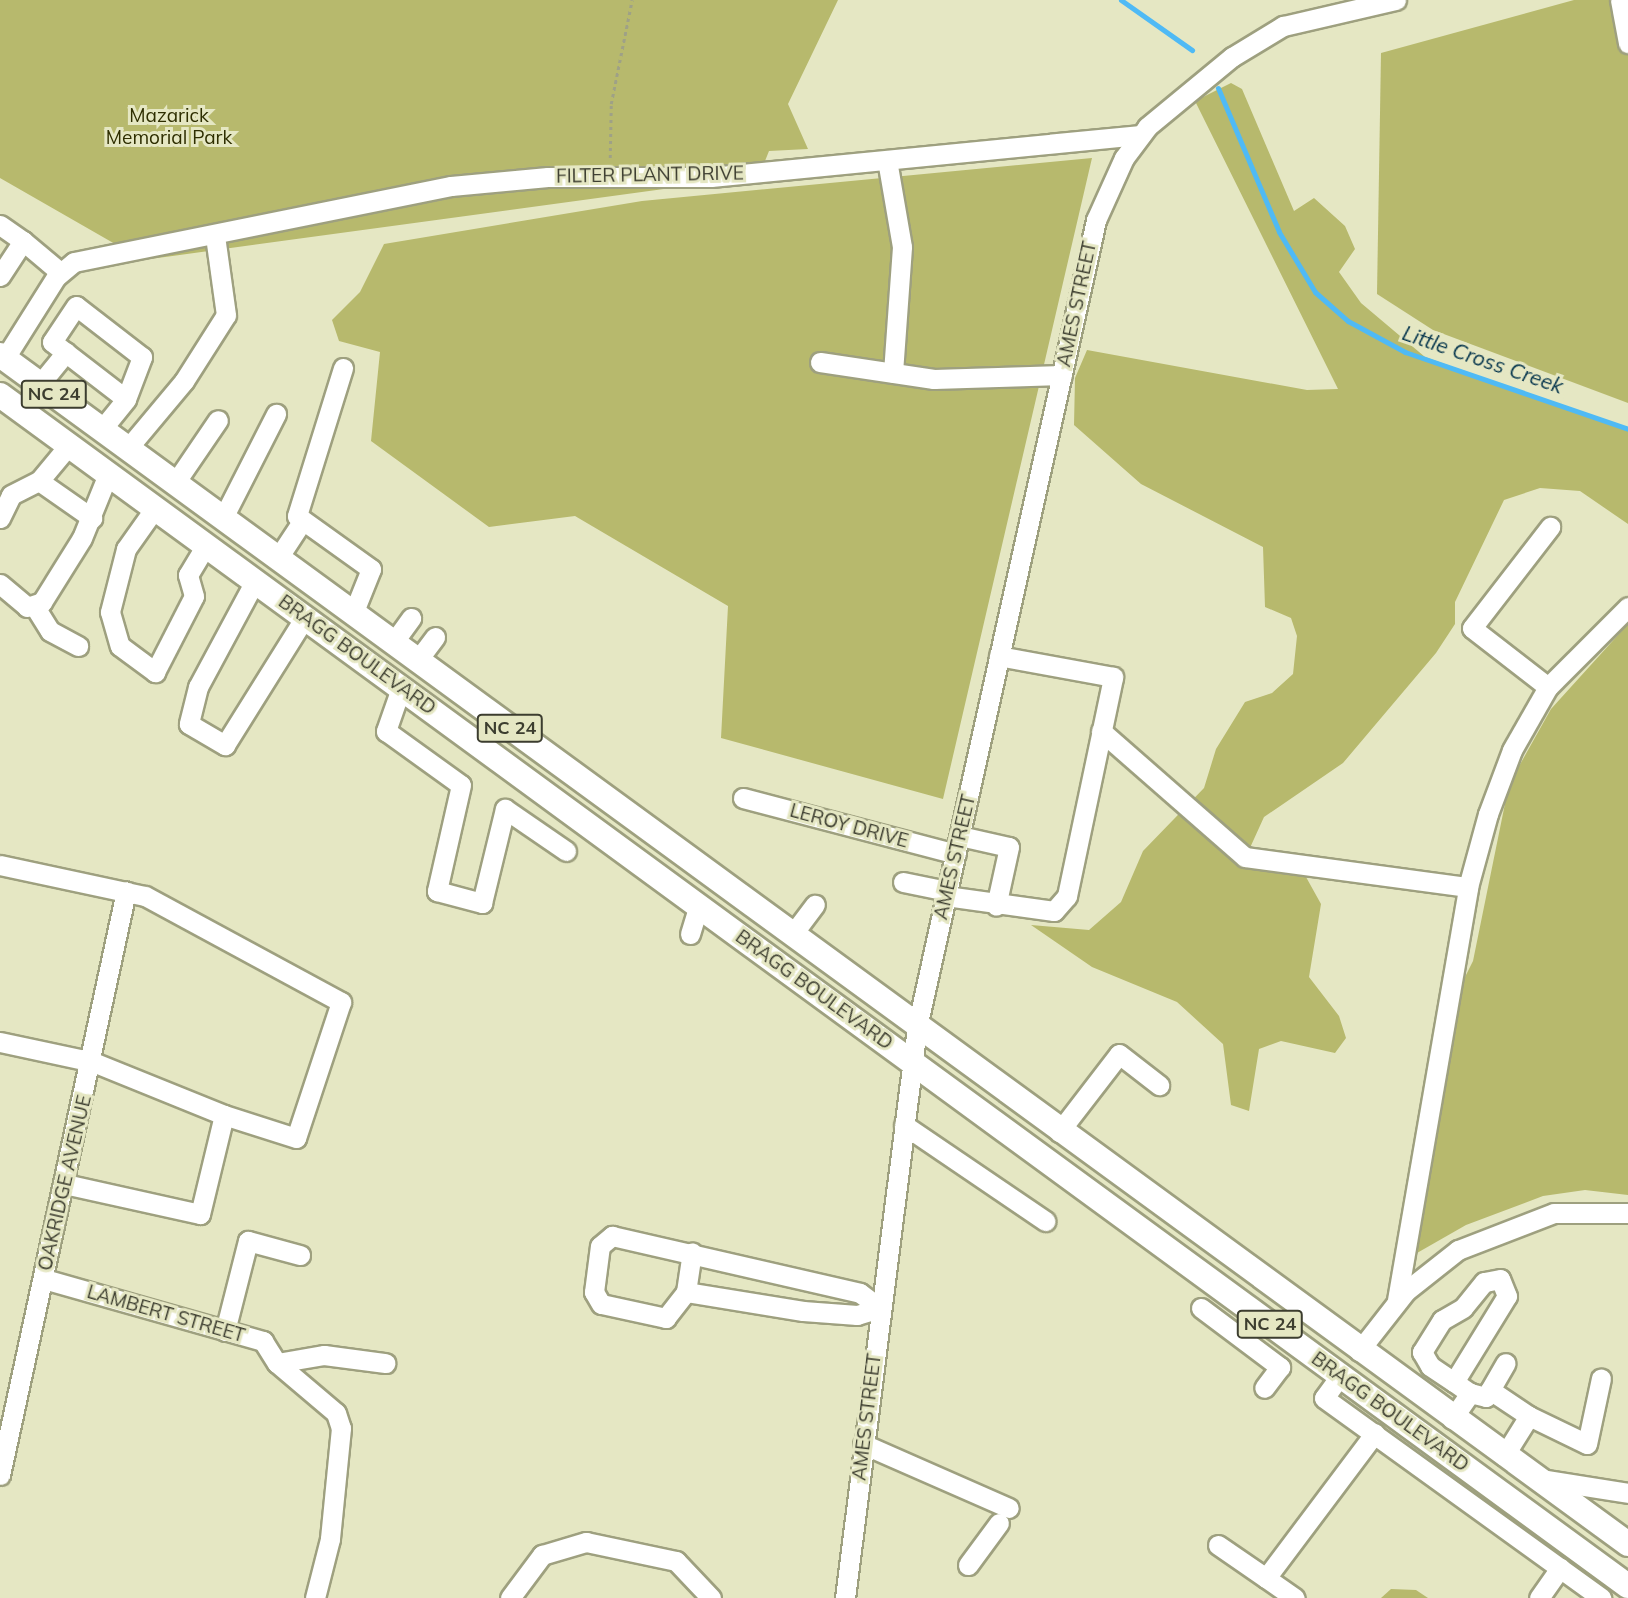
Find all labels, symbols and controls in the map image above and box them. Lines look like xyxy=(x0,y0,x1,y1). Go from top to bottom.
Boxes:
park label: Mazarick Memorial Park xyxy=(106,105,232,149)
street label: FILTER PLANT DRIVE xyxy=(556,162,744,188)
street label: AMES STREET xyxy=(1053,239,1101,369)
water label: Little Cross Creek xyxy=(1399,320,1567,398)
road number: NC 24 xyxy=(21,380,87,408)
street label: BRAGG BOULEVARD xyxy=(274,590,440,720)
road number: NC 24 xyxy=(477,714,543,742)
street label: AMES STREET xyxy=(930,792,980,922)
street label: LEROY DRIVE xyxy=(787,799,911,853)
street label: BRAGG BOULEVARD xyxy=(731,925,897,1055)
street label: OAKRIDGE AVENUE xyxy=(34,1093,96,1273)
street label: LAMBERT STREET xyxy=(84,1281,248,1347)
road number: NC 24 xyxy=(1237,1310,1303,1338)
street label: BRAGG BOULEVARD xyxy=(1307,1347,1473,1477)
street label: AMES STREET xyxy=(848,1352,886,1482)

